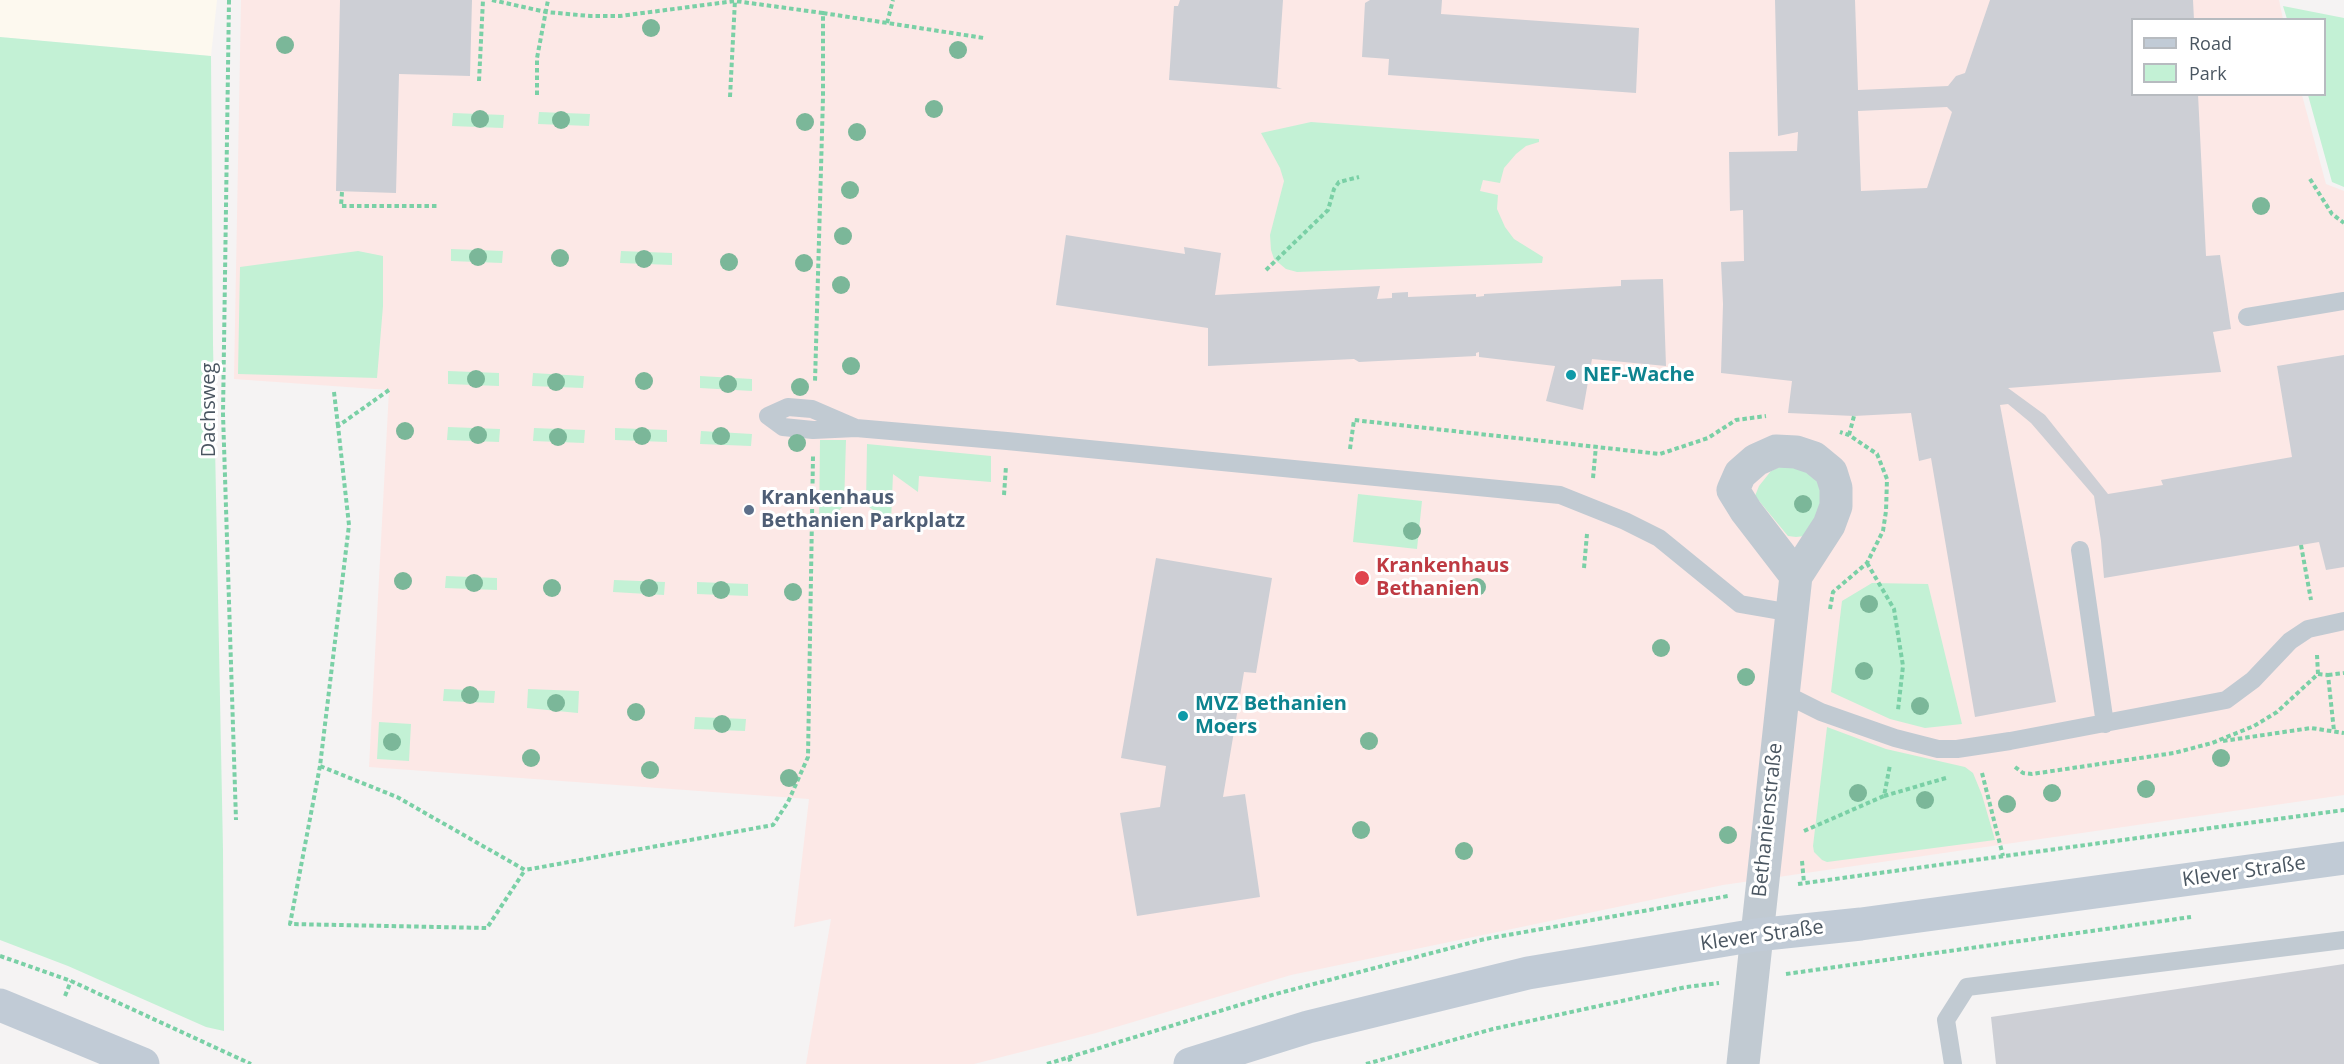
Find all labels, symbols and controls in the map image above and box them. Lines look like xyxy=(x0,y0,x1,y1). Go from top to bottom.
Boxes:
legend xyxy=(2131,18,2326,96)
text: Road xyxy=(2189,31,2232,55)
text: Park xyxy=(2189,61,2227,85)
street label: Dachsweg xyxy=(197,363,221,457)
place label: NEF-Wache xyxy=(1583,363,1695,387)
marker: NEF-Wache xyxy=(1564,368,1578,382)
place label: Krankenhaus Bethanien Parkplatz xyxy=(761,486,965,533)
marker: Krankenhaus Bethanien Parkplatz xyxy=(742,503,756,517)
place label: Krankenhaus Bethanien xyxy=(1376,554,1509,601)
marker: Krankenhaus Bethanien xyxy=(1353,569,1371,587)
place label: MVZ Bethanien Moers xyxy=(1195,692,1347,739)
marker: MVZ Bethanien Moers xyxy=(1176,709,1190,723)
street label: Bethanienstraße xyxy=(1748,742,1788,898)
street label: Klever Straße xyxy=(2181,851,2307,893)
street label: Klever Straße xyxy=(1699,915,1825,957)

